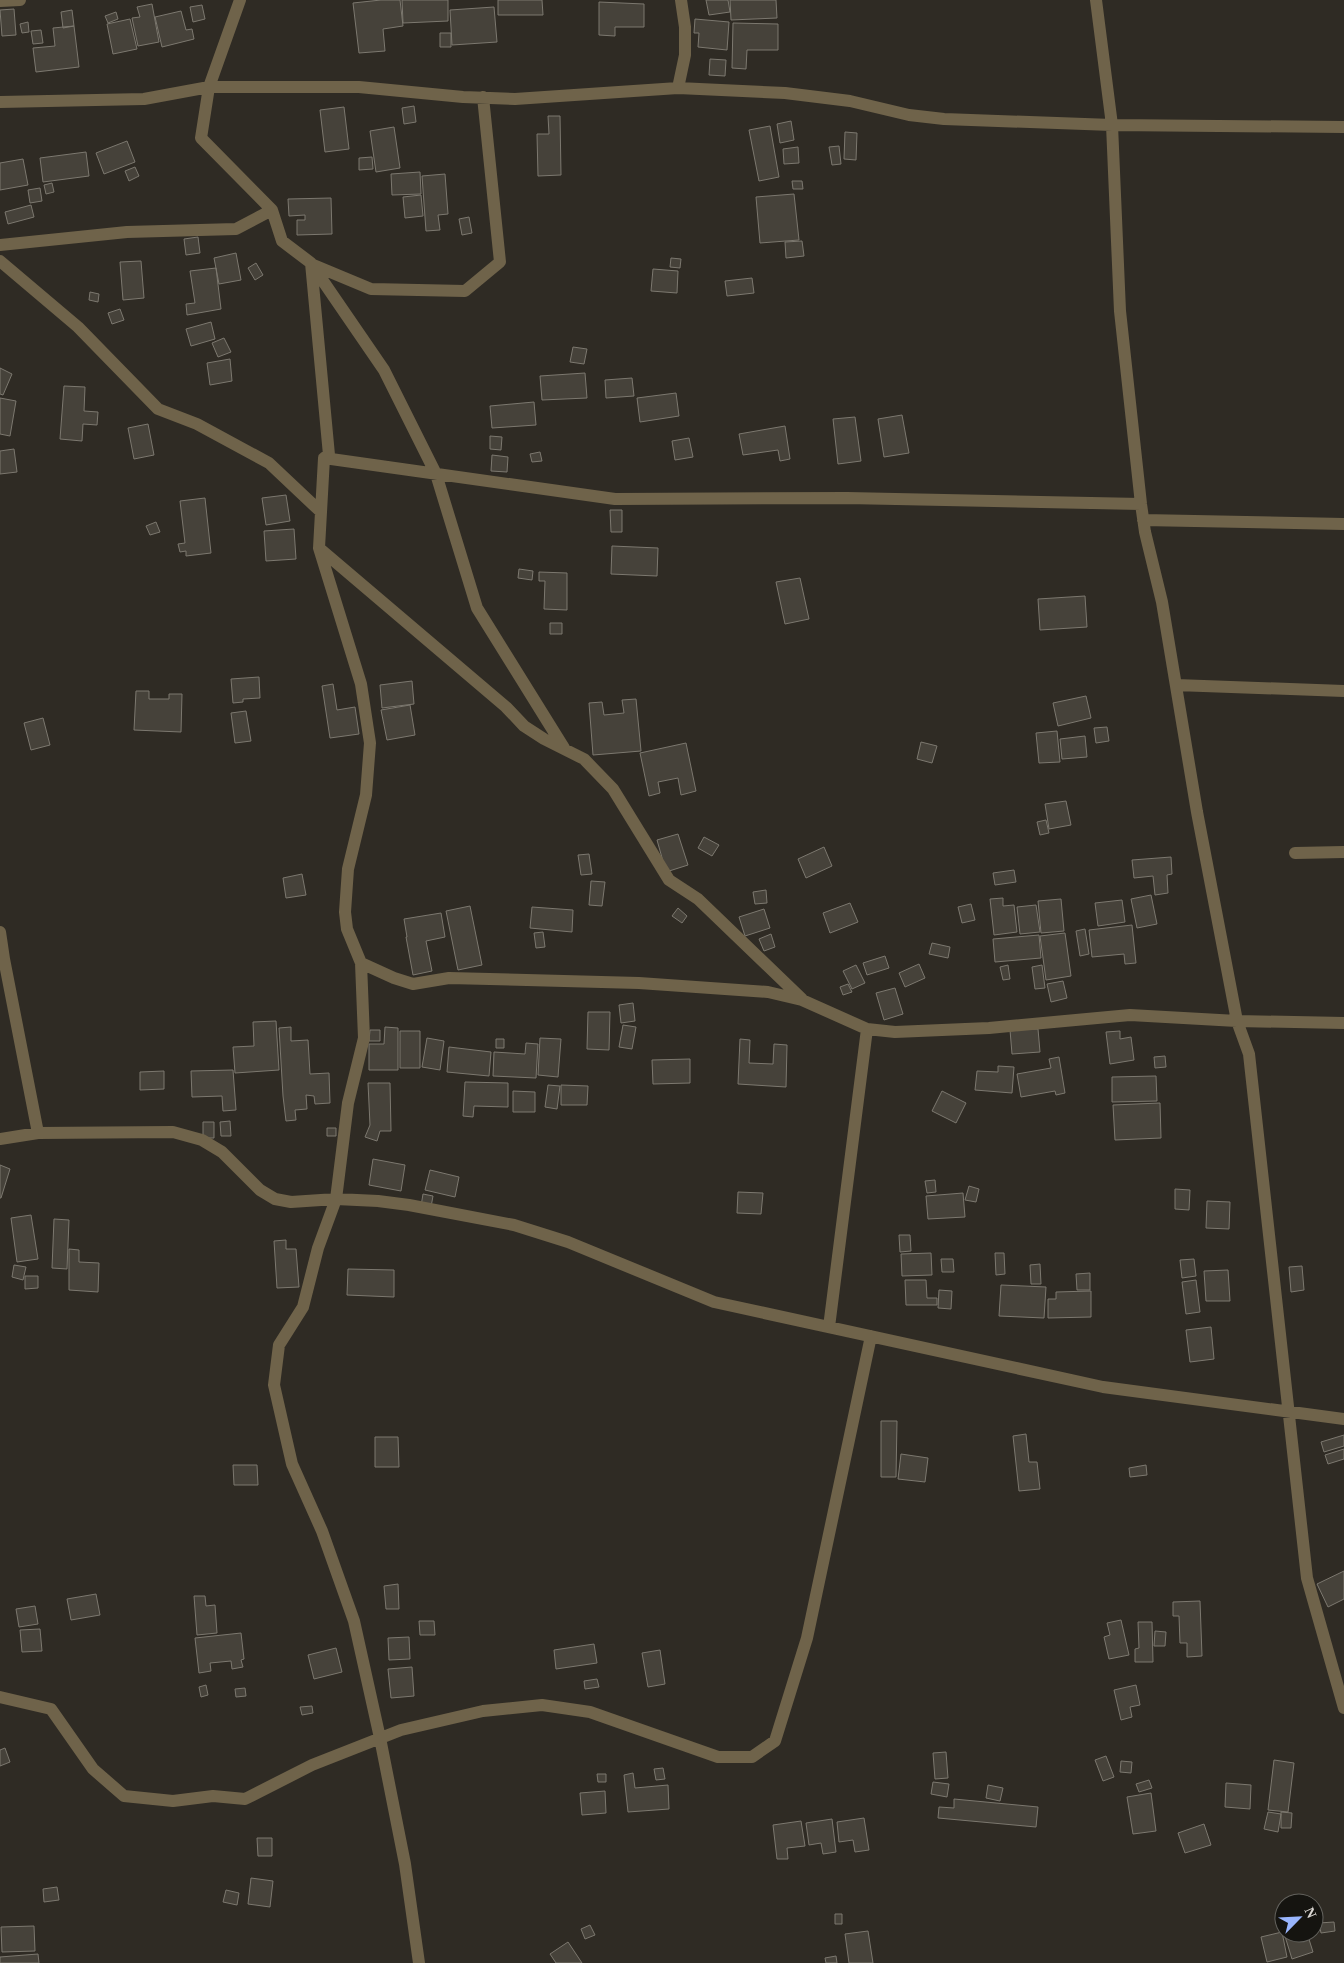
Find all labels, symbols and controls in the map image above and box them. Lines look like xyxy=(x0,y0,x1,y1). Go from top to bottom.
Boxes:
north arrow xyxy=(1274,1893,1324,1943)
text: N xyxy=(1302,1905,1319,1921)

